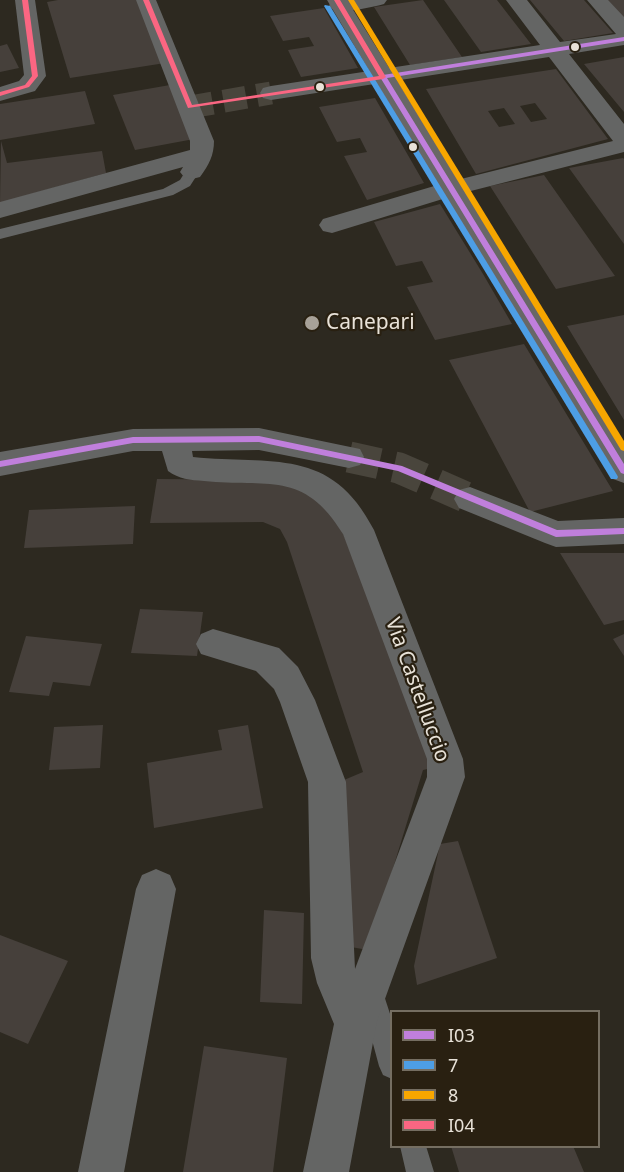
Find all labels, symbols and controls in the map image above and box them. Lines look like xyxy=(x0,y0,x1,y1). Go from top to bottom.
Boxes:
unlabelled marker xyxy=(569,41,581,53)
unlabelled marker xyxy=(314,81,326,93)
unlabelled marker xyxy=(407,141,419,153)
place label: Canepari xyxy=(326,310,415,336)
marker: Canepari xyxy=(303,314,321,332)
street label: Via Castelluccio xyxy=(379,614,455,766)
legend xyxy=(390,1010,600,1148)
text: I03 xyxy=(448,1023,475,1047)
text: 7 xyxy=(448,1053,458,1077)
text: 8 xyxy=(448,1083,458,1107)
text: I04 xyxy=(448,1113,475,1137)

